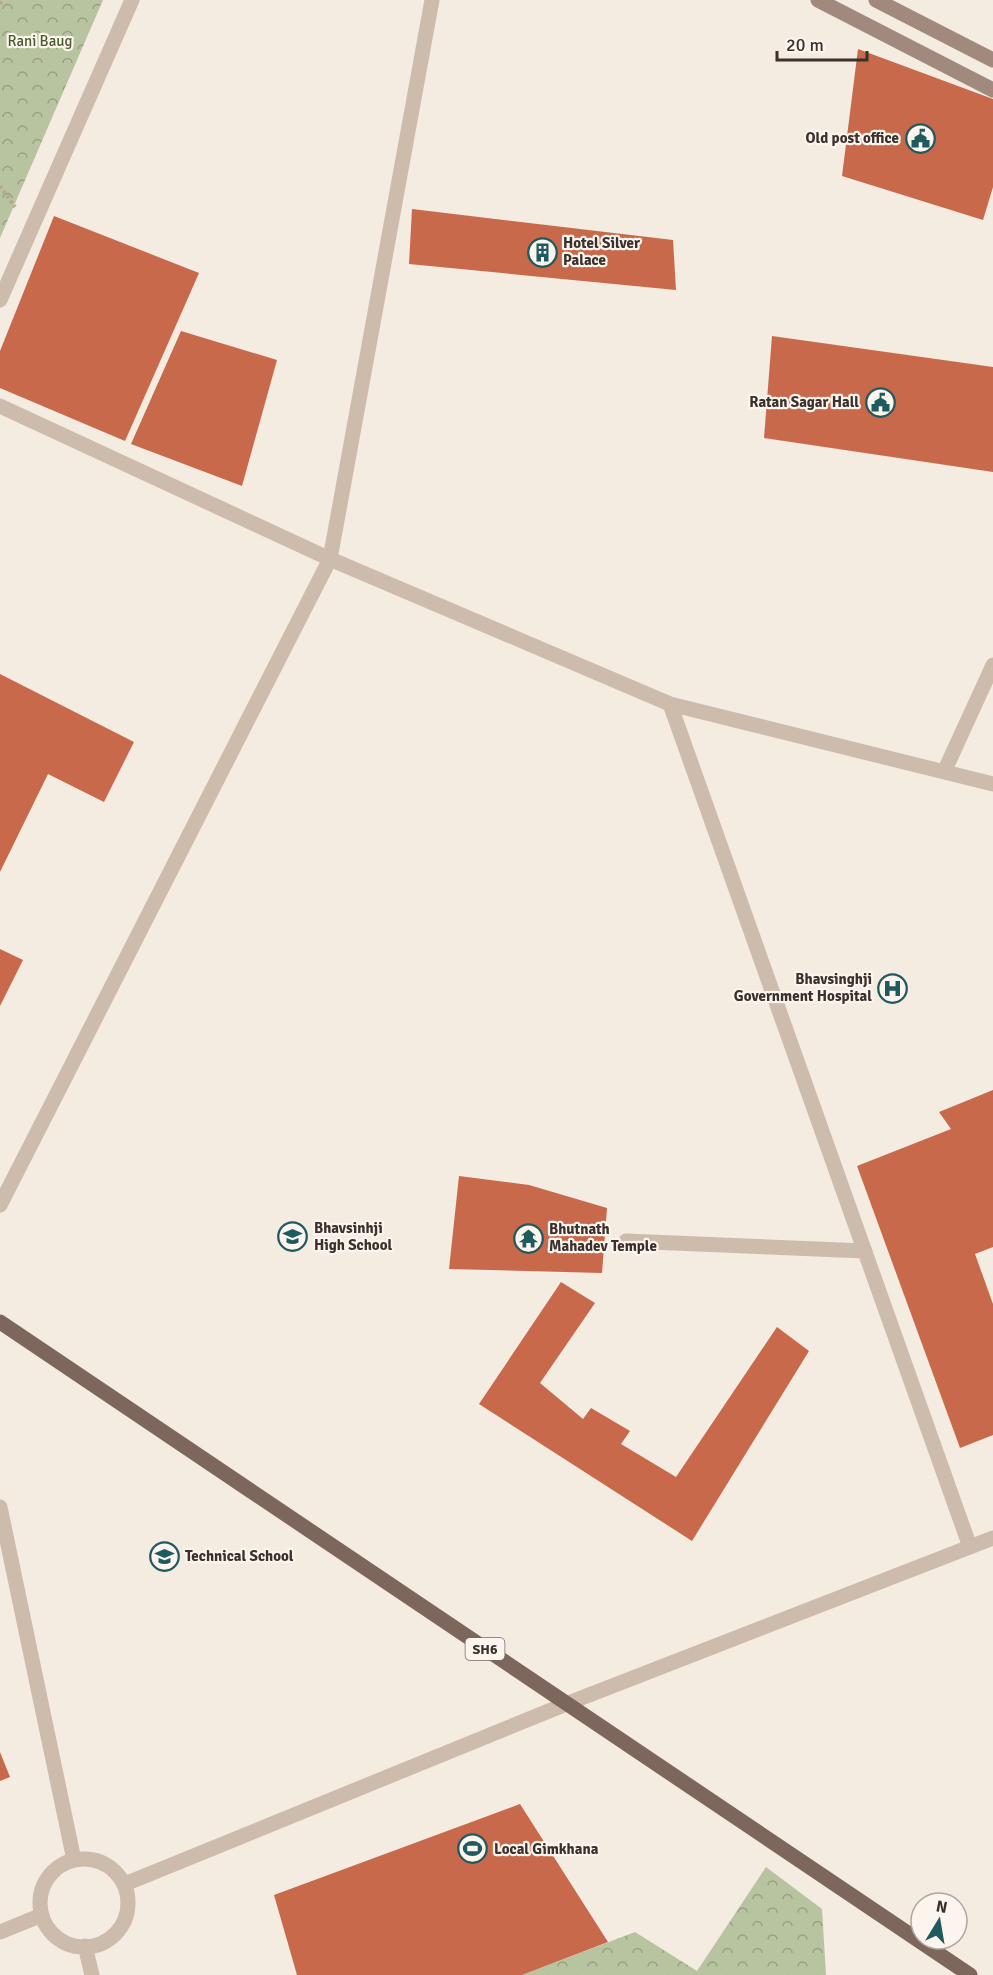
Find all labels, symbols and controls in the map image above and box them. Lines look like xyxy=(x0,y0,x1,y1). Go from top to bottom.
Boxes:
scale bar xyxy=(777,24,867,62)
park label: Rani Baug xyxy=(8,32,73,50)
text: 20 m xyxy=(786,34,824,56)
public building icon: Old post office xyxy=(904,122,936,154)
place label: Old post office xyxy=(806,129,899,147)
place label: Hotel Silver Palace xyxy=(563,234,640,269)
building icon: Hotel Silver Palace xyxy=(526,236,558,268)
public building icon: Ratan Sagar Hall xyxy=(864,386,896,418)
place label: Ratan Sagar Hall xyxy=(749,393,859,411)
place label: Bhavsinghji Government Hospital xyxy=(734,970,872,1005)
hospital icon: Bhavsinghji Government Hospital xyxy=(877,972,909,1004)
place label: Bhavsinhji High School xyxy=(314,1219,393,1254)
place label: Bhutnath Mahadev Temple xyxy=(549,1220,657,1255)
school or university icon: Bhavsinhji High School xyxy=(277,1221,309,1253)
temple icon: Bhutnath Mahadev Temple xyxy=(512,1222,544,1254)
school or university icon: Technical School xyxy=(148,1540,180,1572)
place label: Technical School xyxy=(185,1547,294,1565)
road number: SH6 xyxy=(466,1638,504,1660)
sports icon: Local Gimkhana xyxy=(457,1833,489,1865)
place label: Local Gimkhana xyxy=(494,1840,599,1858)
north arrow xyxy=(909,1891,969,1951)
text: N xyxy=(934,1896,949,1918)

